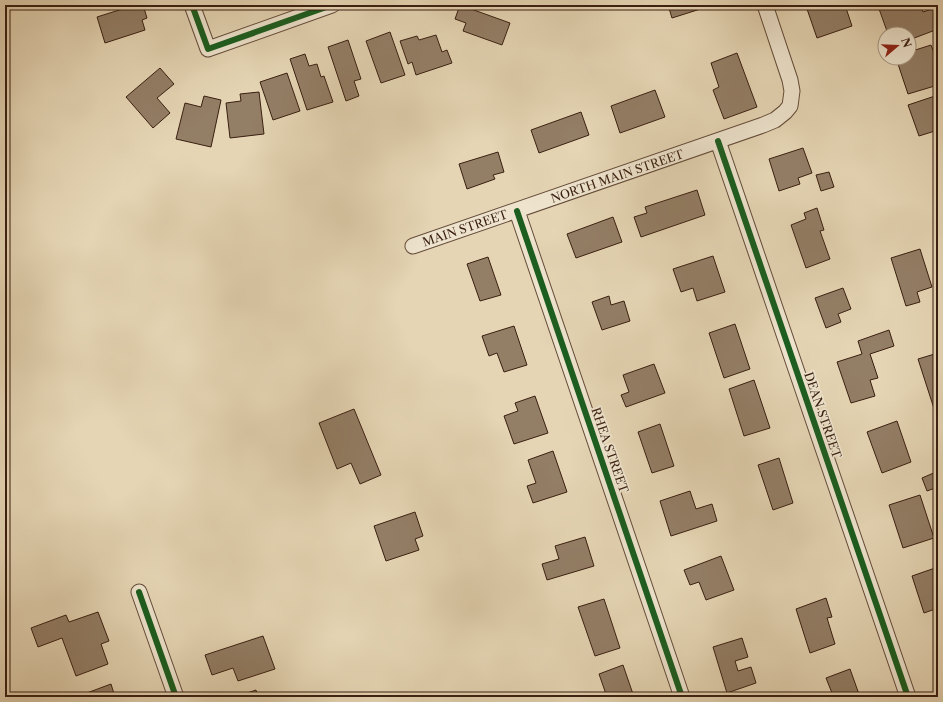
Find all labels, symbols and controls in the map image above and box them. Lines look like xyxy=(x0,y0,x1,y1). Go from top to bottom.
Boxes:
north arrow xyxy=(877,26,917,66)
text: N xyxy=(898,36,915,50)
street label: NORTH MAIN STREET xyxy=(548,146,686,206)
street label: MAIN STREET xyxy=(420,206,510,250)
street label: DEAN STREET xyxy=(801,370,845,460)
street label: RHEA STREET xyxy=(588,405,632,495)

